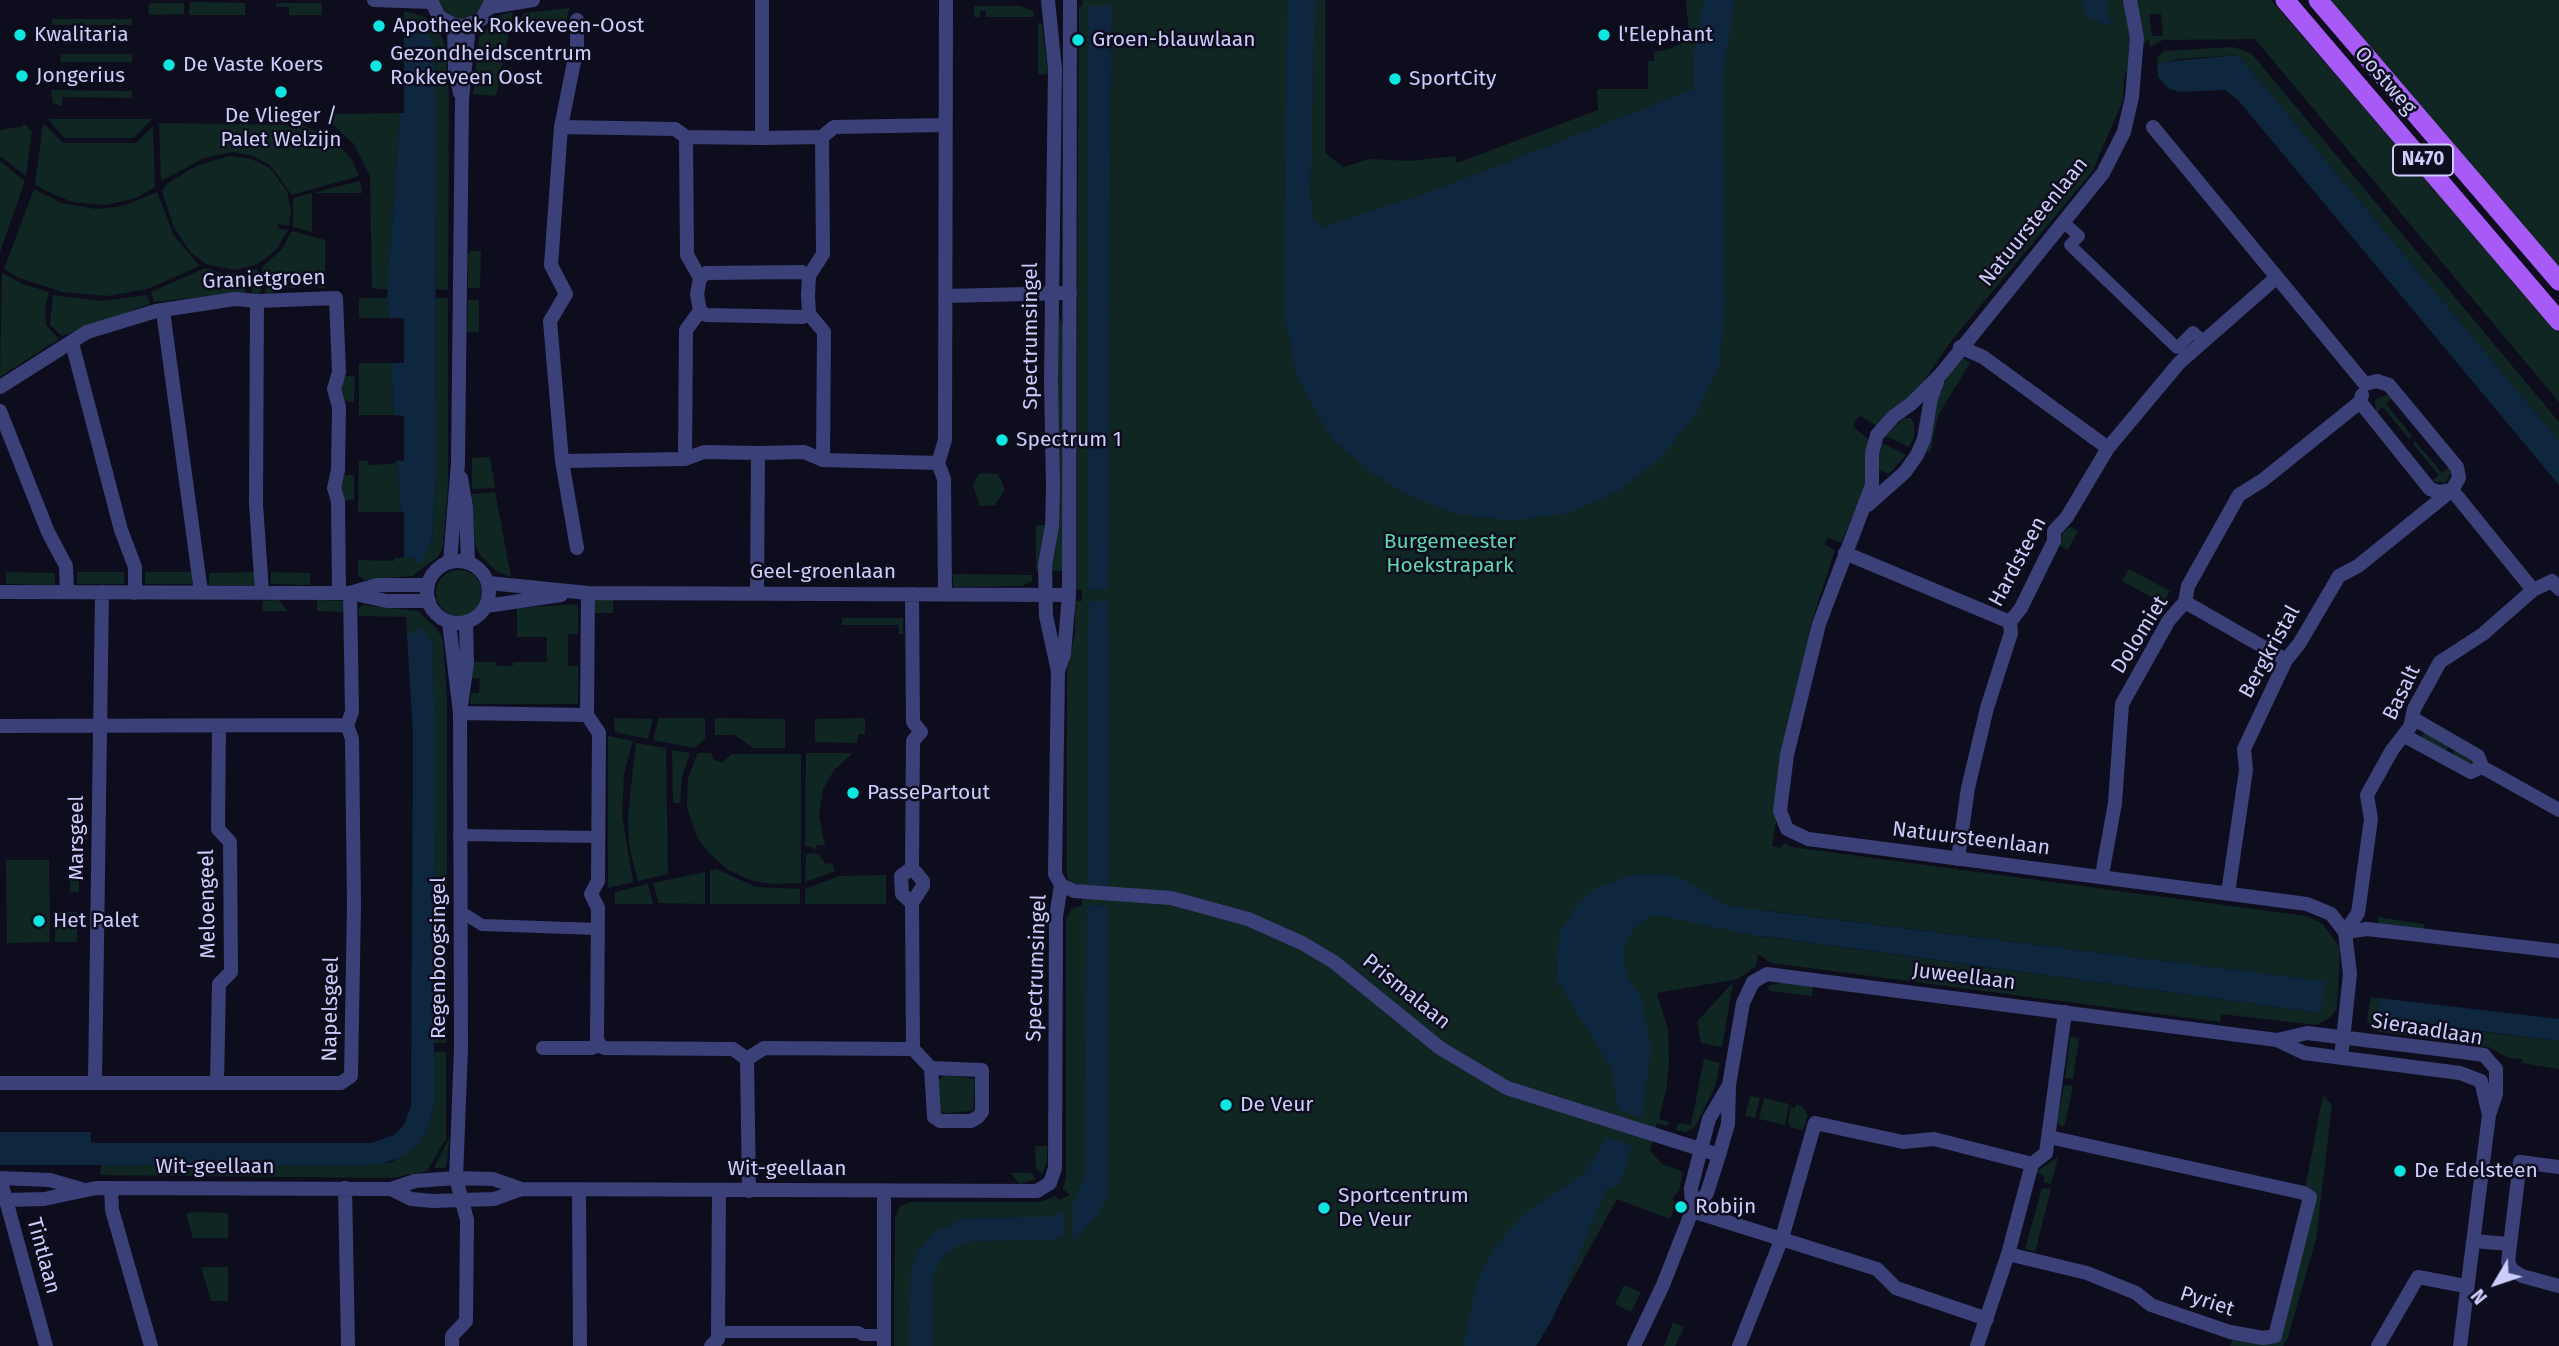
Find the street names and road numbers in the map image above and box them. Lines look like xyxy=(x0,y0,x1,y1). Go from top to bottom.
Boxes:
street label: Oostweg xyxy=(2349,42,2421,120)
road number: N470 xyxy=(2393,144,2453,176)
street label: Natuursteenlaan xyxy=(1974,152,2094,292)
street label: Spectrumsingel xyxy=(1018,262,1044,410)
street label: Granietgroen xyxy=(202,265,326,295)
street label: Hardsteen xyxy=(1984,513,2052,611)
street label: Geel-groenlaan xyxy=(750,559,896,585)
street label: Dolomiet xyxy=(2106,591,2174,679)
street label: Bergkristal xyxy=(2234,601,2306,703)
street label: Basalt xyxy=(2378,661,2426,725)
street label: Marsgeel xyxy=(64,796,90,880)
street label: Natuursteenlaan xyxy=(1891,817,2051,861)
street label: Meloengeel xyxy=(194,849,222,959)
street label: Regenboogsingel xyxy=(426,877,452,1039)
street label: Spectrumsingel xyxy=(1022,894,1052,1042)
street label: Prismalaan xyxy=(1357,949,1455,1035)
street label: Napelsgeel xyxy=(317,956,345,1062)
street label: Juweellaan xyxy=(1911,958,2017,996)
street label: Sieraadlaan xyxy=(2369,1009,2485,1051)
street label: Wit-geellaan xyxy=(155,1154,275,1180)
street label: Wit-geellaan xyxy=(727,1156,847,1182)
street label: Tintlaan xyxy=(21,1215,65,1297)
street label: Pyriet xyxy=(2177,1281,2237,1323)

